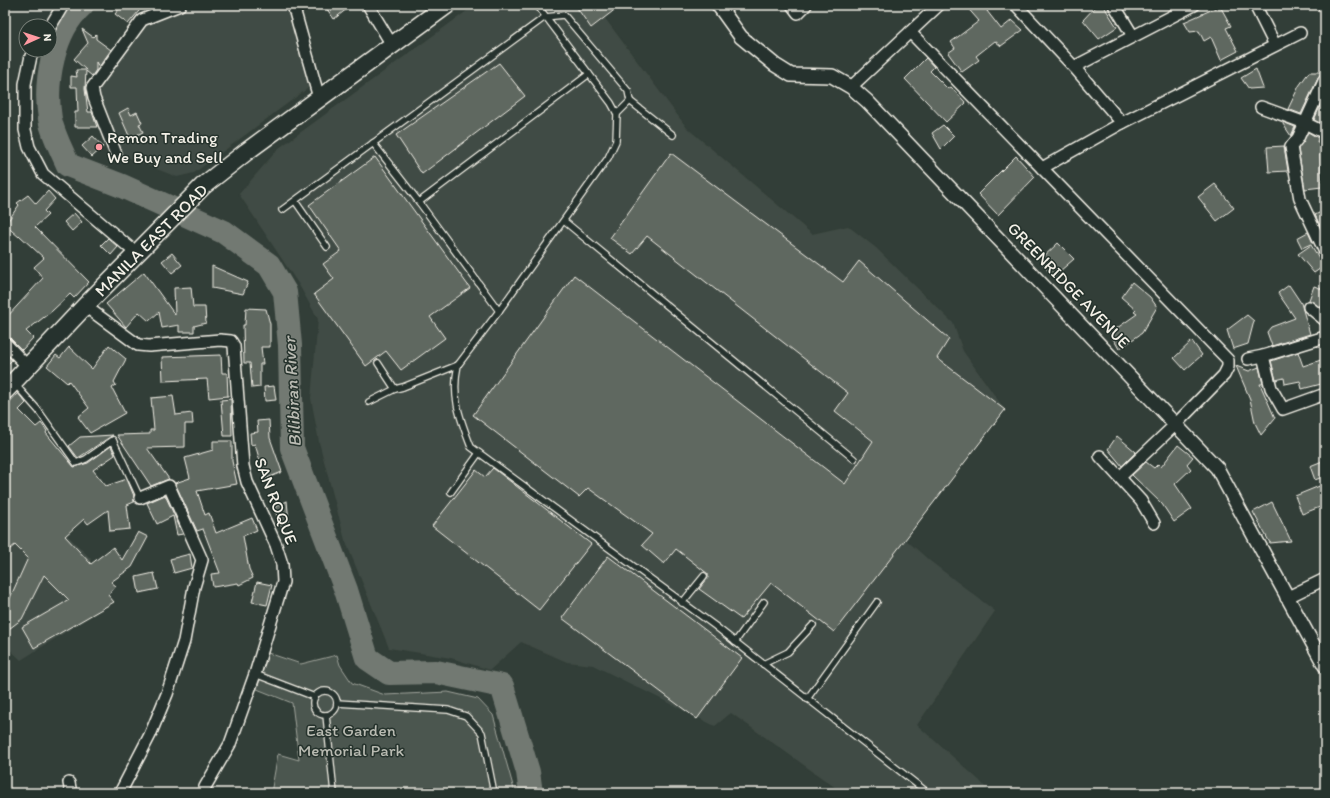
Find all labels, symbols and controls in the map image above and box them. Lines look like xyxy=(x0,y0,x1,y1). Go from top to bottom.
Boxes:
north arrow xyxy=(18,18,58,58)
text: N xyxy=(41,33,54,42)
place label: Remon Trading We Buy and Sell xyxy=(107,127,223,167)
marker: Remon Trading We Buy and Sell xyxy=(94,142,104,152)
street label: MANILA EAST ROAD xyxy=(90,179,212,301)
street label: GREENRIDGE AVENUE xyxy=(1004,218,1134,352)
water label: Bilibiran River xyxy=(278,335,306,448)
street label: SAN ROQUE xyxy=(250,455,302,547)
park label: East Garden Memorial Park xyxy=(298,720,404,760)

